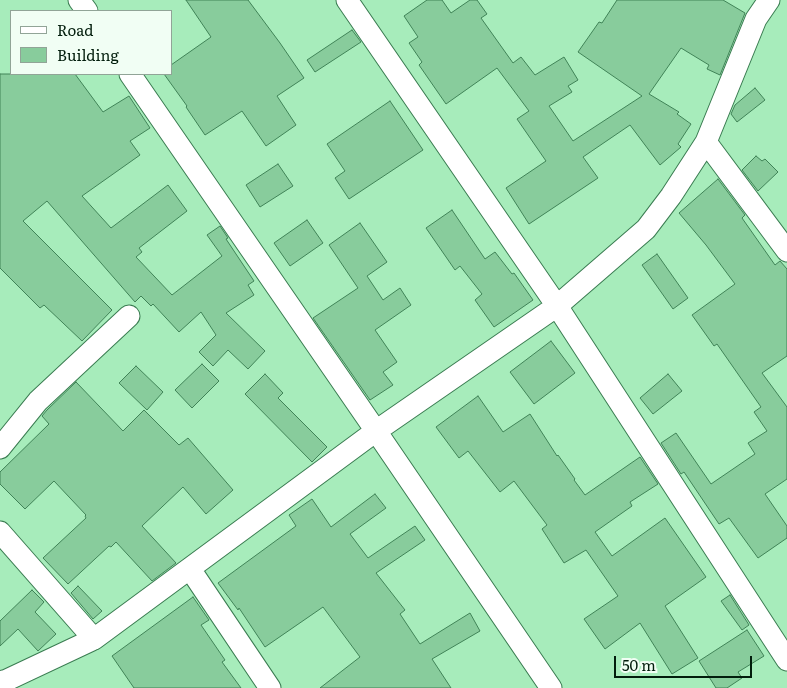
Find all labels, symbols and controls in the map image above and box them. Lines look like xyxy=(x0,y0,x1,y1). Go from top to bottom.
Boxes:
legend xyxy=(10,10,172,75)
text: Road xyxy=(57,18,93,41)
text: Building xyxy=(57,43,119,66)
scale bar xyxy=(617,646,754,678)
text: 50 m xyxy=(622,653,656,676)

